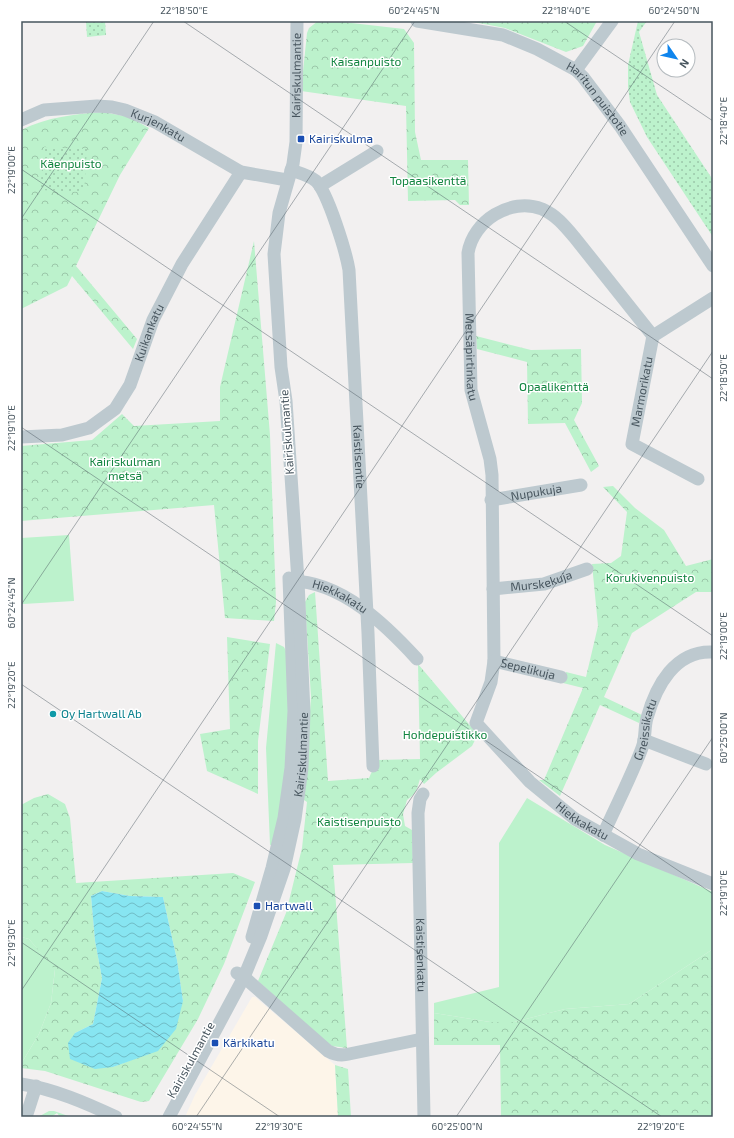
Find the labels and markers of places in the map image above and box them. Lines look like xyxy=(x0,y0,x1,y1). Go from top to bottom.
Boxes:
place label: Kairiskulma xyxy=(309,131,373,145)
marker: Kairiskulma xyxy=(296,134,306,144)
place label: Oy Hartwall Ab xyxy=(61,706,142,720)
marker: Oy Hartwall Ab xyxy=(48,709,58,719)
place label: Hartwall xyxy=(265,898,313,912)
marker: Hartwall xyxy=(252,901,262,911)
place label: Kärkikatu xyxy=(223,1035,275,1049)
marker: Kärkikatu xyxy=(210,1038,220,1048)

